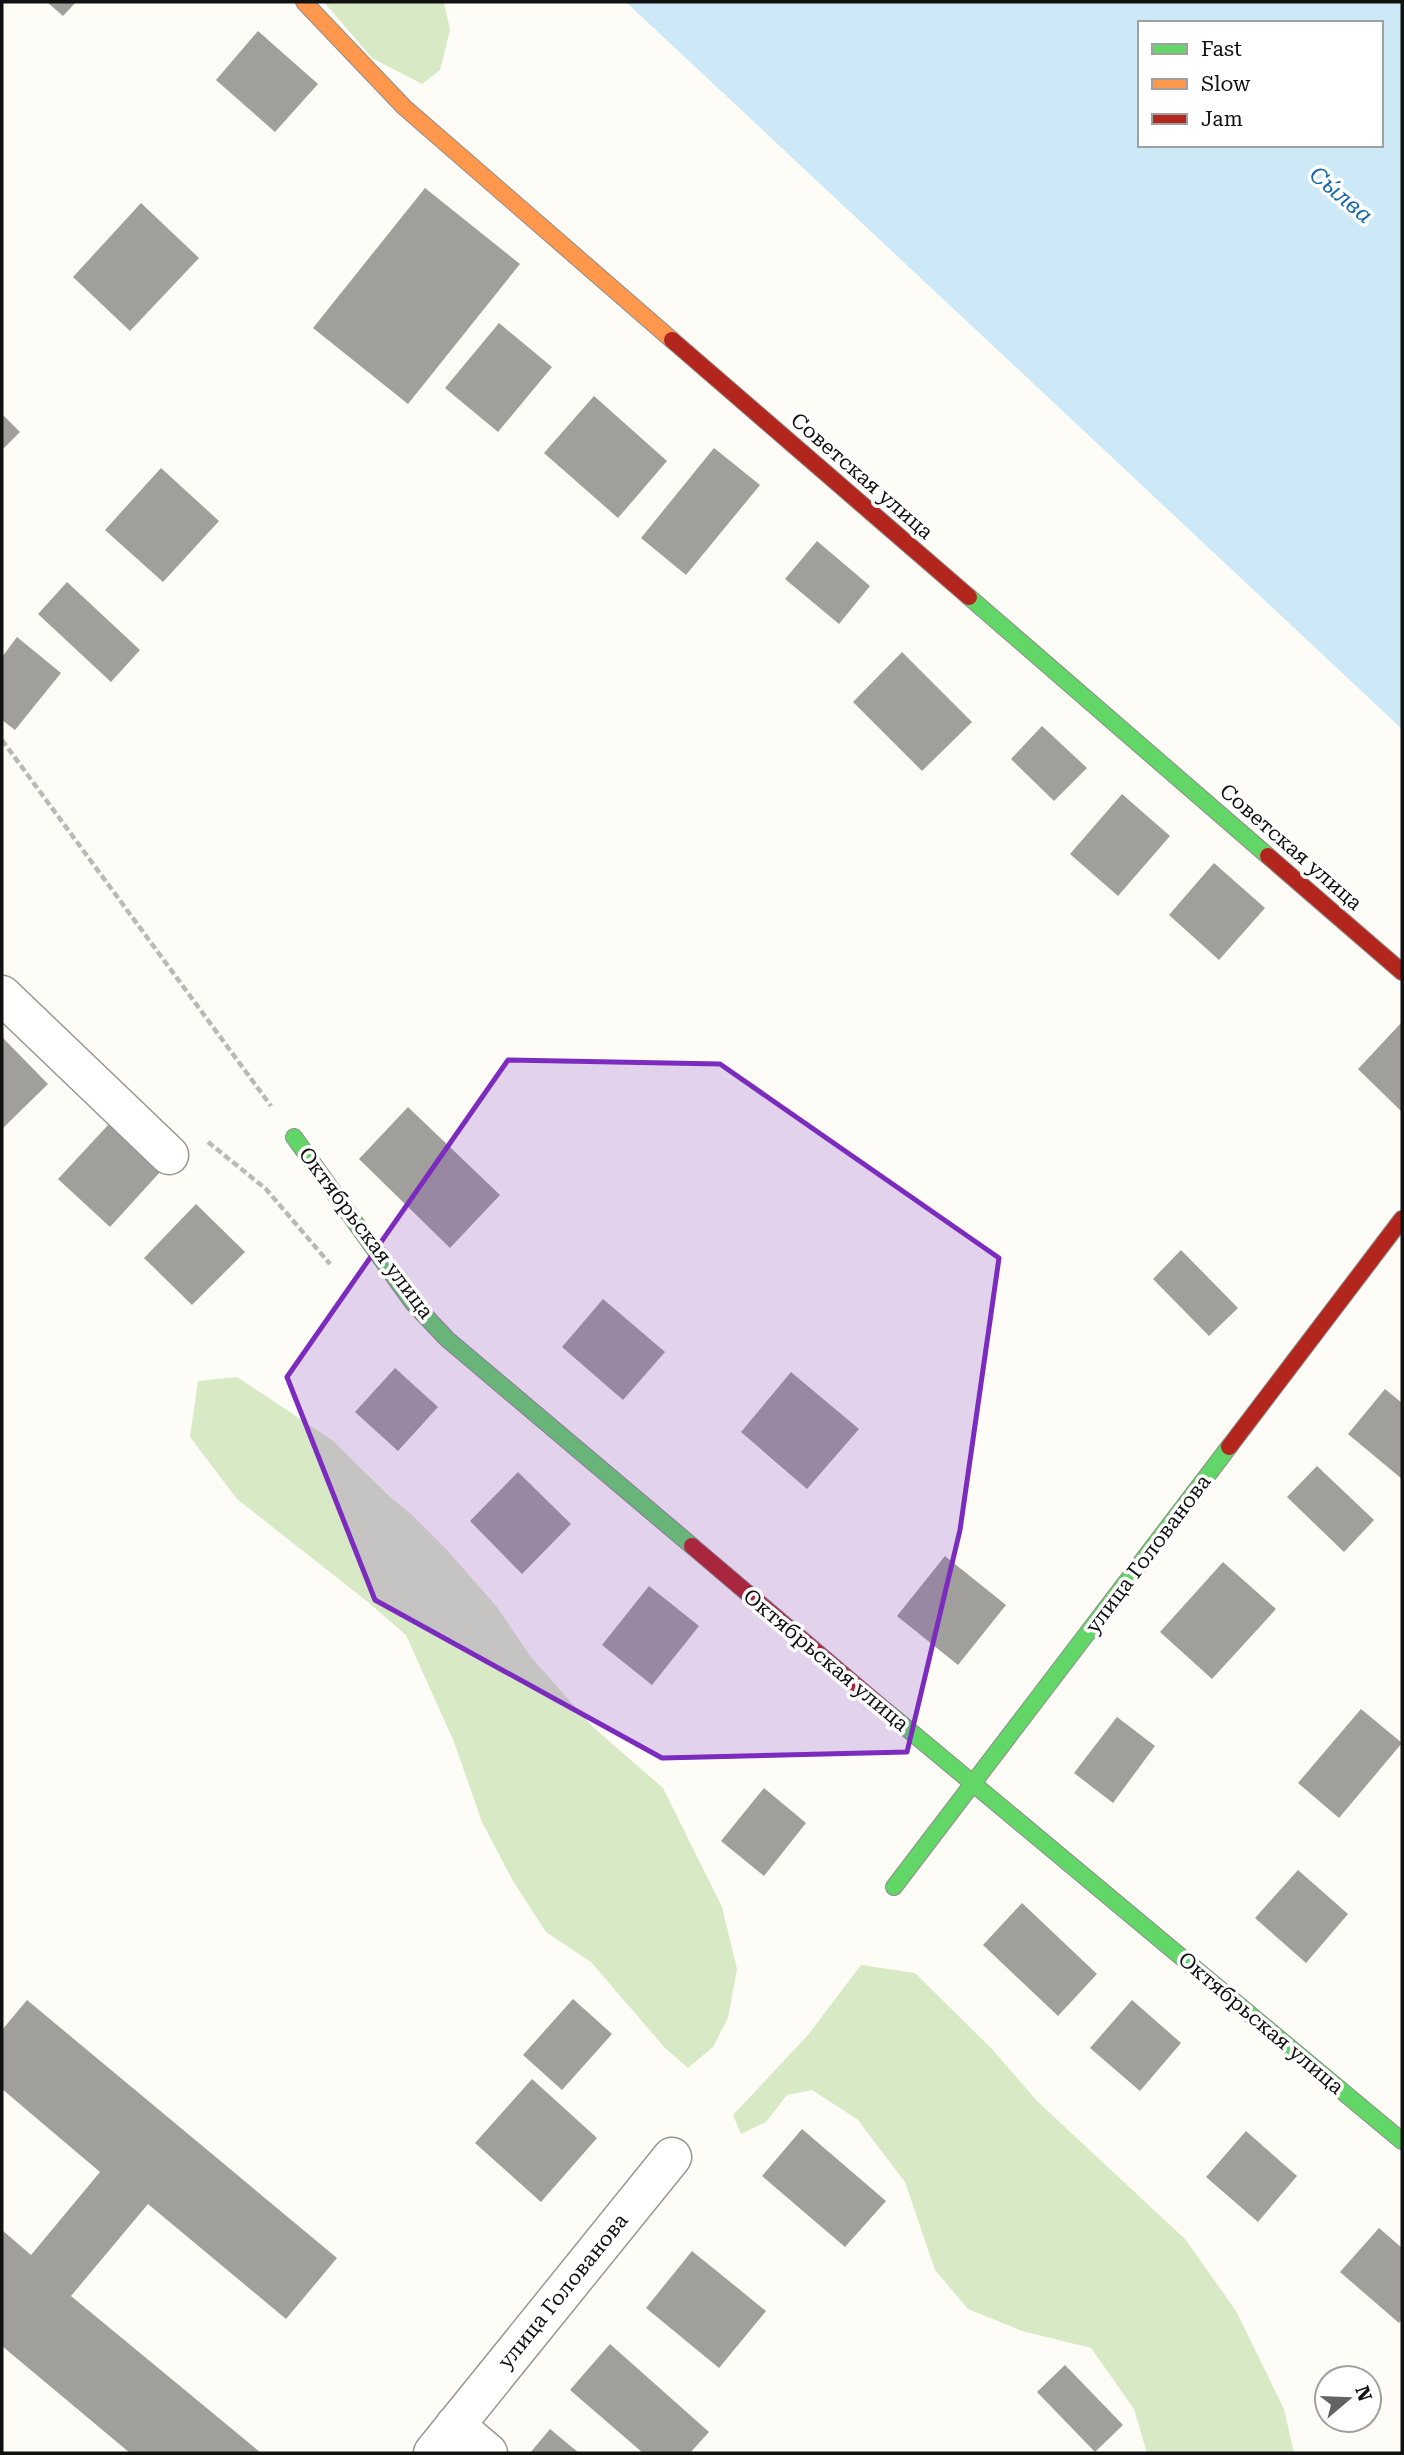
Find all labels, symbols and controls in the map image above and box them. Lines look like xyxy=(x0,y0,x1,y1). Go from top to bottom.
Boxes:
legend xyxy=(1138,21,1383,147)
text: Fast xyxy=(1201,37,1242,61)
text: Slow xyxy=(1201,72,1251,96)
text: Jam xyxy=(1201,107,1243,131)
water label: Сы́лва xyxy=(1304,161,1378,229)
street label: Советская улица xyxy=(786,408,938,545)
street label: Советская улица xyxy=(1215,779,1367,916)
street label: Октябрьская улица xyxy=(294,1143,439,1324)
street label: улица Голованова xyxy=(1080,1469,1216,1638)
street label: Октябрьская улица xyxy=(739,1584,914,1737)
street label: Октябрьская улица xyxy=(1174,1947,1349,2100)
street label: улица Голованова xyxy=(493,2208,633,2373)
north arrow xyxy=(1313,2364,1383,2434)
text: N xyxy=(1350,2383,1377,2405)

